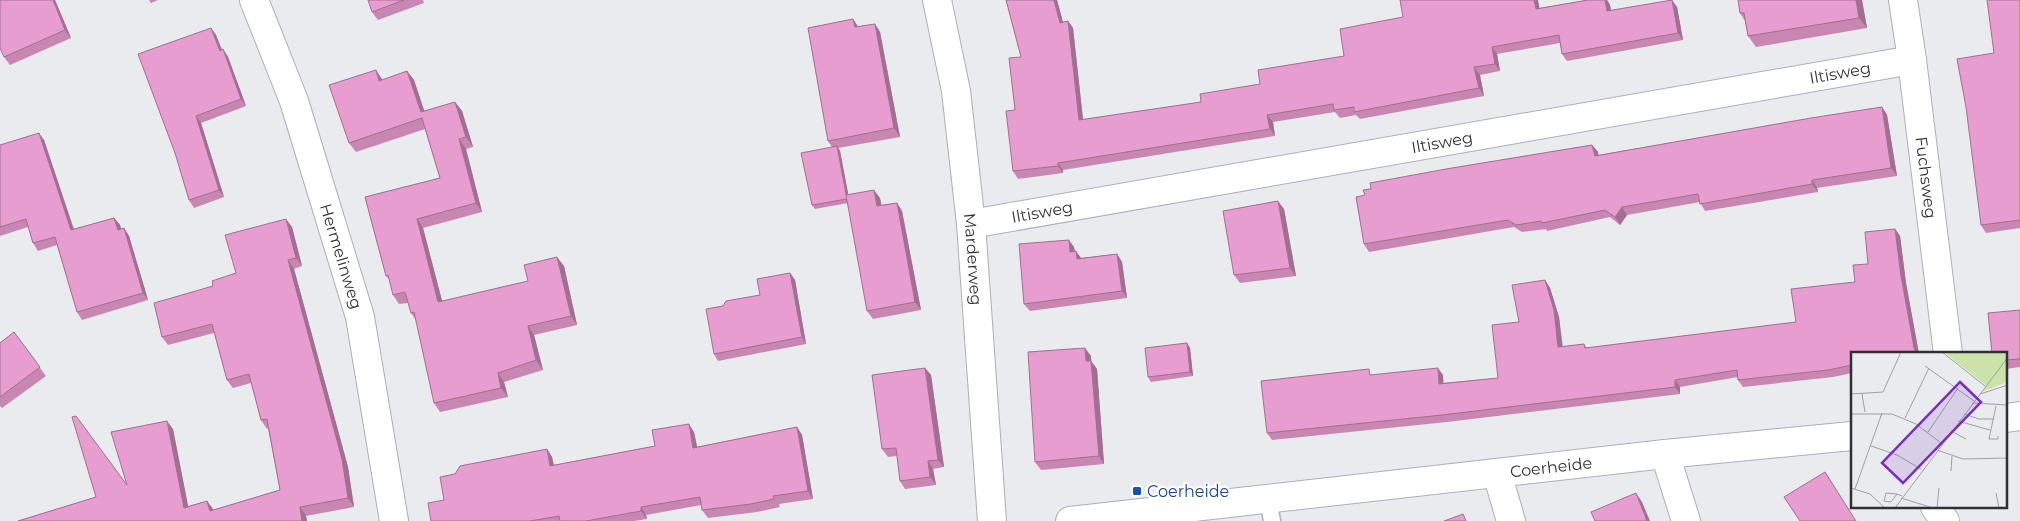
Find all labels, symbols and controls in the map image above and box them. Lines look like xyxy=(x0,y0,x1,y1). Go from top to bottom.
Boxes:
street label: Iltisweg xyxy=(1808,58,1872,88)
street label: Iltisweg xyxy=(1410,128,1474,157)
street label: Fuchsweg xyxy=(1911,135,1940,220)
street label: Iltisweg xyxy=(1010,197,1074,227)
street label: Hermelinweg xyxy=(316,201,366,312)
street label: Marderweg xyxy=(960,212,986,306)
inset map xyxy=(1851,352,2008,508)
street label: Coerheide xyxy=(1509,453,1593,481)
place label: Coerheide xyxy=(1147,482,1229,501)
marker: Coerheide xyxy=(1131,485,1143,497)

